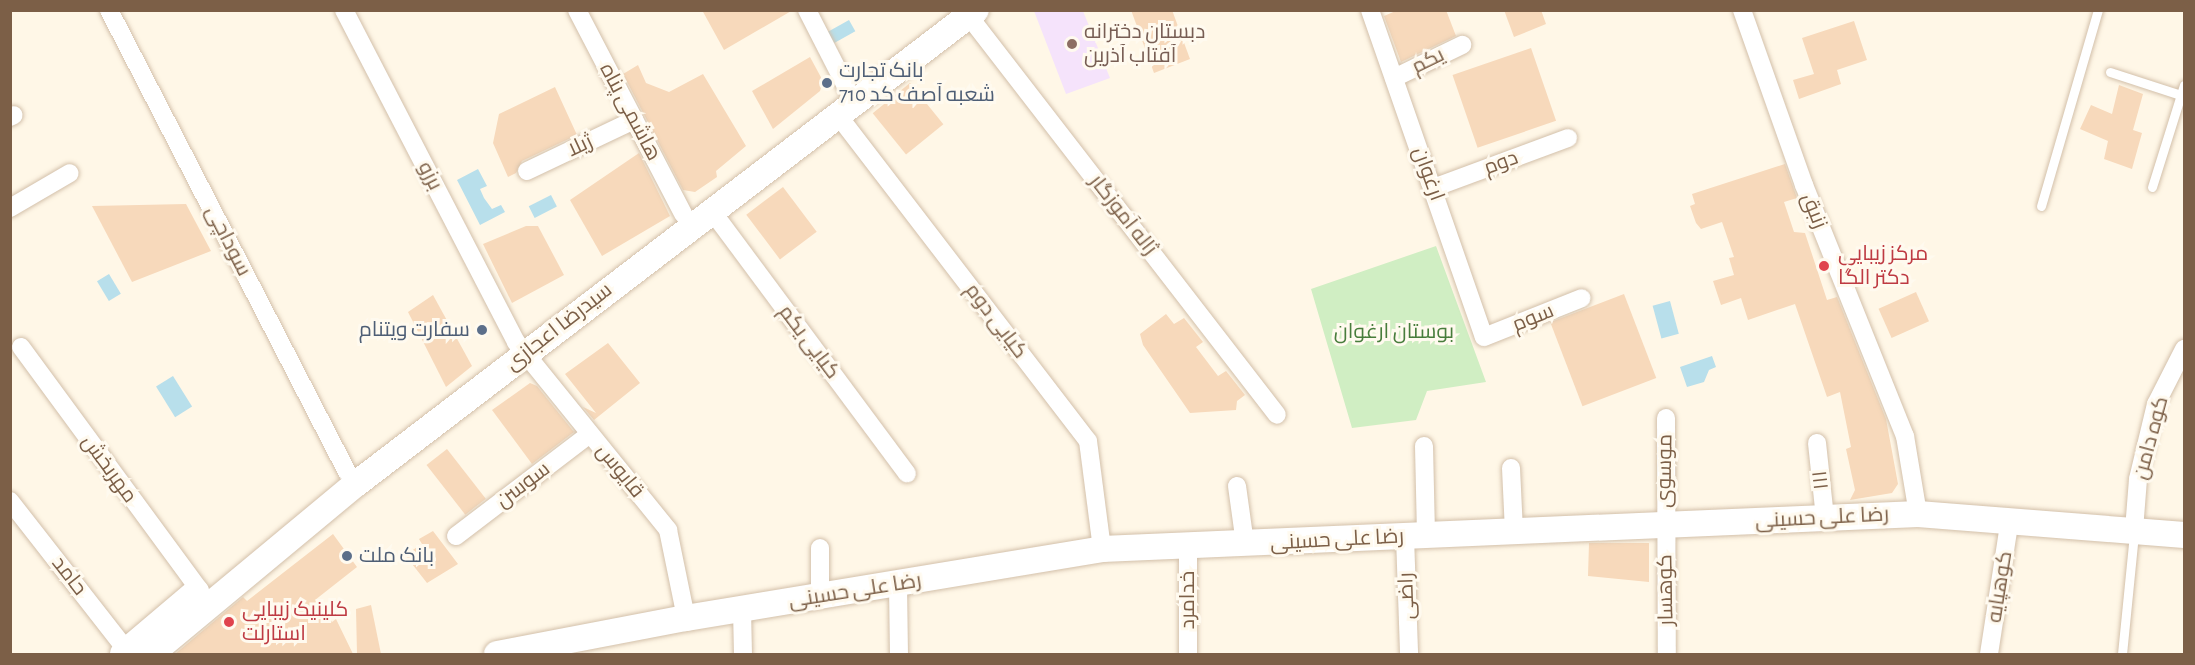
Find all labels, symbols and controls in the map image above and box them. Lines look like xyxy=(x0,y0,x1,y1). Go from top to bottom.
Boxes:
place label: دبستان دخترانه آفتاب آذرین xyxy=(1084,19,1205,69)
marker: دبستان دخترانه آفتاب آذرین xyxy=(1065,37,1079,51)
street label: یکم xyxy=(1408,42,1448,80)
place label: بانک تجارت شعبه آصف کد 710 xyxy=(839,58,995,108)
street label: هاشمی پناه xyxy=(594,59,666,165)
marker: بانک تجارت شعبه آصف کد 710 xyxy=(820,76,834,90)
street label: ژیلا xyxy=(563,129,597,163)
street label: ارغوان xyxy=(1407,144,1449,204)
street label: دوم xyxy=(1480,145,1522,181)
street label: برزو xyxy=(412,157,448,195)
street label: ژاله آموزگار xyxy=(1084,170,1162,260)
street label: زنبق xyxy=(1796,190,1832,232)
street label: سوداچی xyxy=(200,202,256,280)
place label: مرکز زیبایی دکتر الگا xyxy=(1838,241,1928,291)
marker: مرکز زیبایی دکتر الگا xyxy=(1815,257,1833,275)
street label: سیدرضا اعجازی xyxy=(501,278,617,376)
street label: کیایی دوم xyxy=(959,278,1033,364)
street label: سوم xyxy=(1509,298,1557,338)
street label: کیایی یکم xyxy=(773,300,845,384)
place label: سفارت ویتنام xyxy=(359,317,470,343)
park label: بوستان ارغوان xyxy=(1334,319,1454,345)
marker: سفارت ویتنام xyxy=(475,323,489,337)
street label: کوه دامن xyxy=(2128,394,2174,482)
street label: مهربخش xyxy=(76,430,142,508)
street label: موسوی xyxy=(1652,434,1678,508)
street label: قایوس xyxy=(591,439,649,503)
street label: سوسن xyxy=(491,457,555,513)
street label: ۱۱۱ xyxy=(1807,469,1835,491)
street label: رضا علی حسینی xyxy=(1754,502,1890,534)
street label: رضا علی حسینی xyxy=(1269,524,1405,556)
place label: بانک ملت xyxy=(359,543,434,569)
marker: بانک ملت xyxy=(340,549,354,563)
street label: کوهپایه xyxy=(1982,549,2018,625)
street label: حامد xyxy=(46,551,92,601)
street label: کوهسار xyxy=(1653,554,1679,626)
street label: رضا علی حسینی xyxy=(787,568,923,614)
street label: خدامرد xyxy=(1175,571,1201,629)
street label: راضی xyxy=(1394,572,1420,620)
place label: کلینیک زیبایی استارلت xyxy=(242,597,348,647)
marker: کلینیک زیبایی استارلت xyxy=(220,613,238,631)

